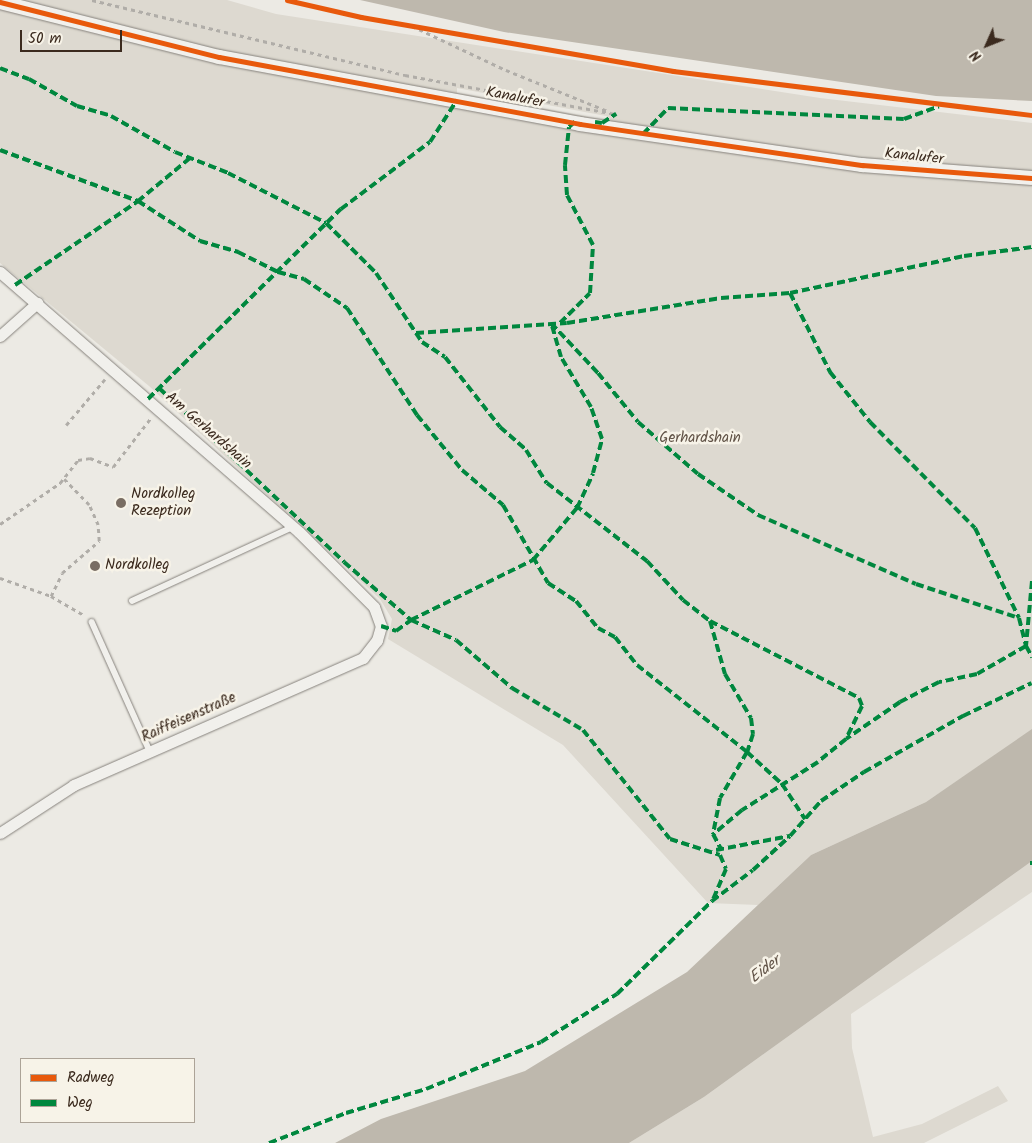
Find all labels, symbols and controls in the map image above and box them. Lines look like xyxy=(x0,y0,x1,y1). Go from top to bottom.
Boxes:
scale bar xyxy=(22,20,125,52)
north arrow xyxy=(962,20,1012,70)
text: 50 m xyxy=(28,27,62,51)
text: N xyxy=(965,45,987,66)
street label: Kanalufer xyxy=(484,84,546,112)
street label: Kanalufer xyxy=(884,145,944,169)
street label: Am Gerhardshain xyxy=(161,389,255,473)
park label: Gerhardshain xyxy=(659,430,741,448)
place label: Nordkolleg Rezeption xyxy=(131,485,195,520)
marker: Nordkolleg Rezeption xyxy=(115,497,127,509)
place label: Nordkolleg xyxy=(105,557,169,575)
marker: Nordkolleg xyxy=(89,560,101,572)
street label: Raiffeisenstraße xyxy=(139,689,239,747)
water label: Eider xyxy=(746,952,784,988)
legend xyxy=(20,1058,195,1123)
text: Radweg xyxy=(67,1066,114,1090)
text: Weg xyxy=(67,1091,93,1115)

